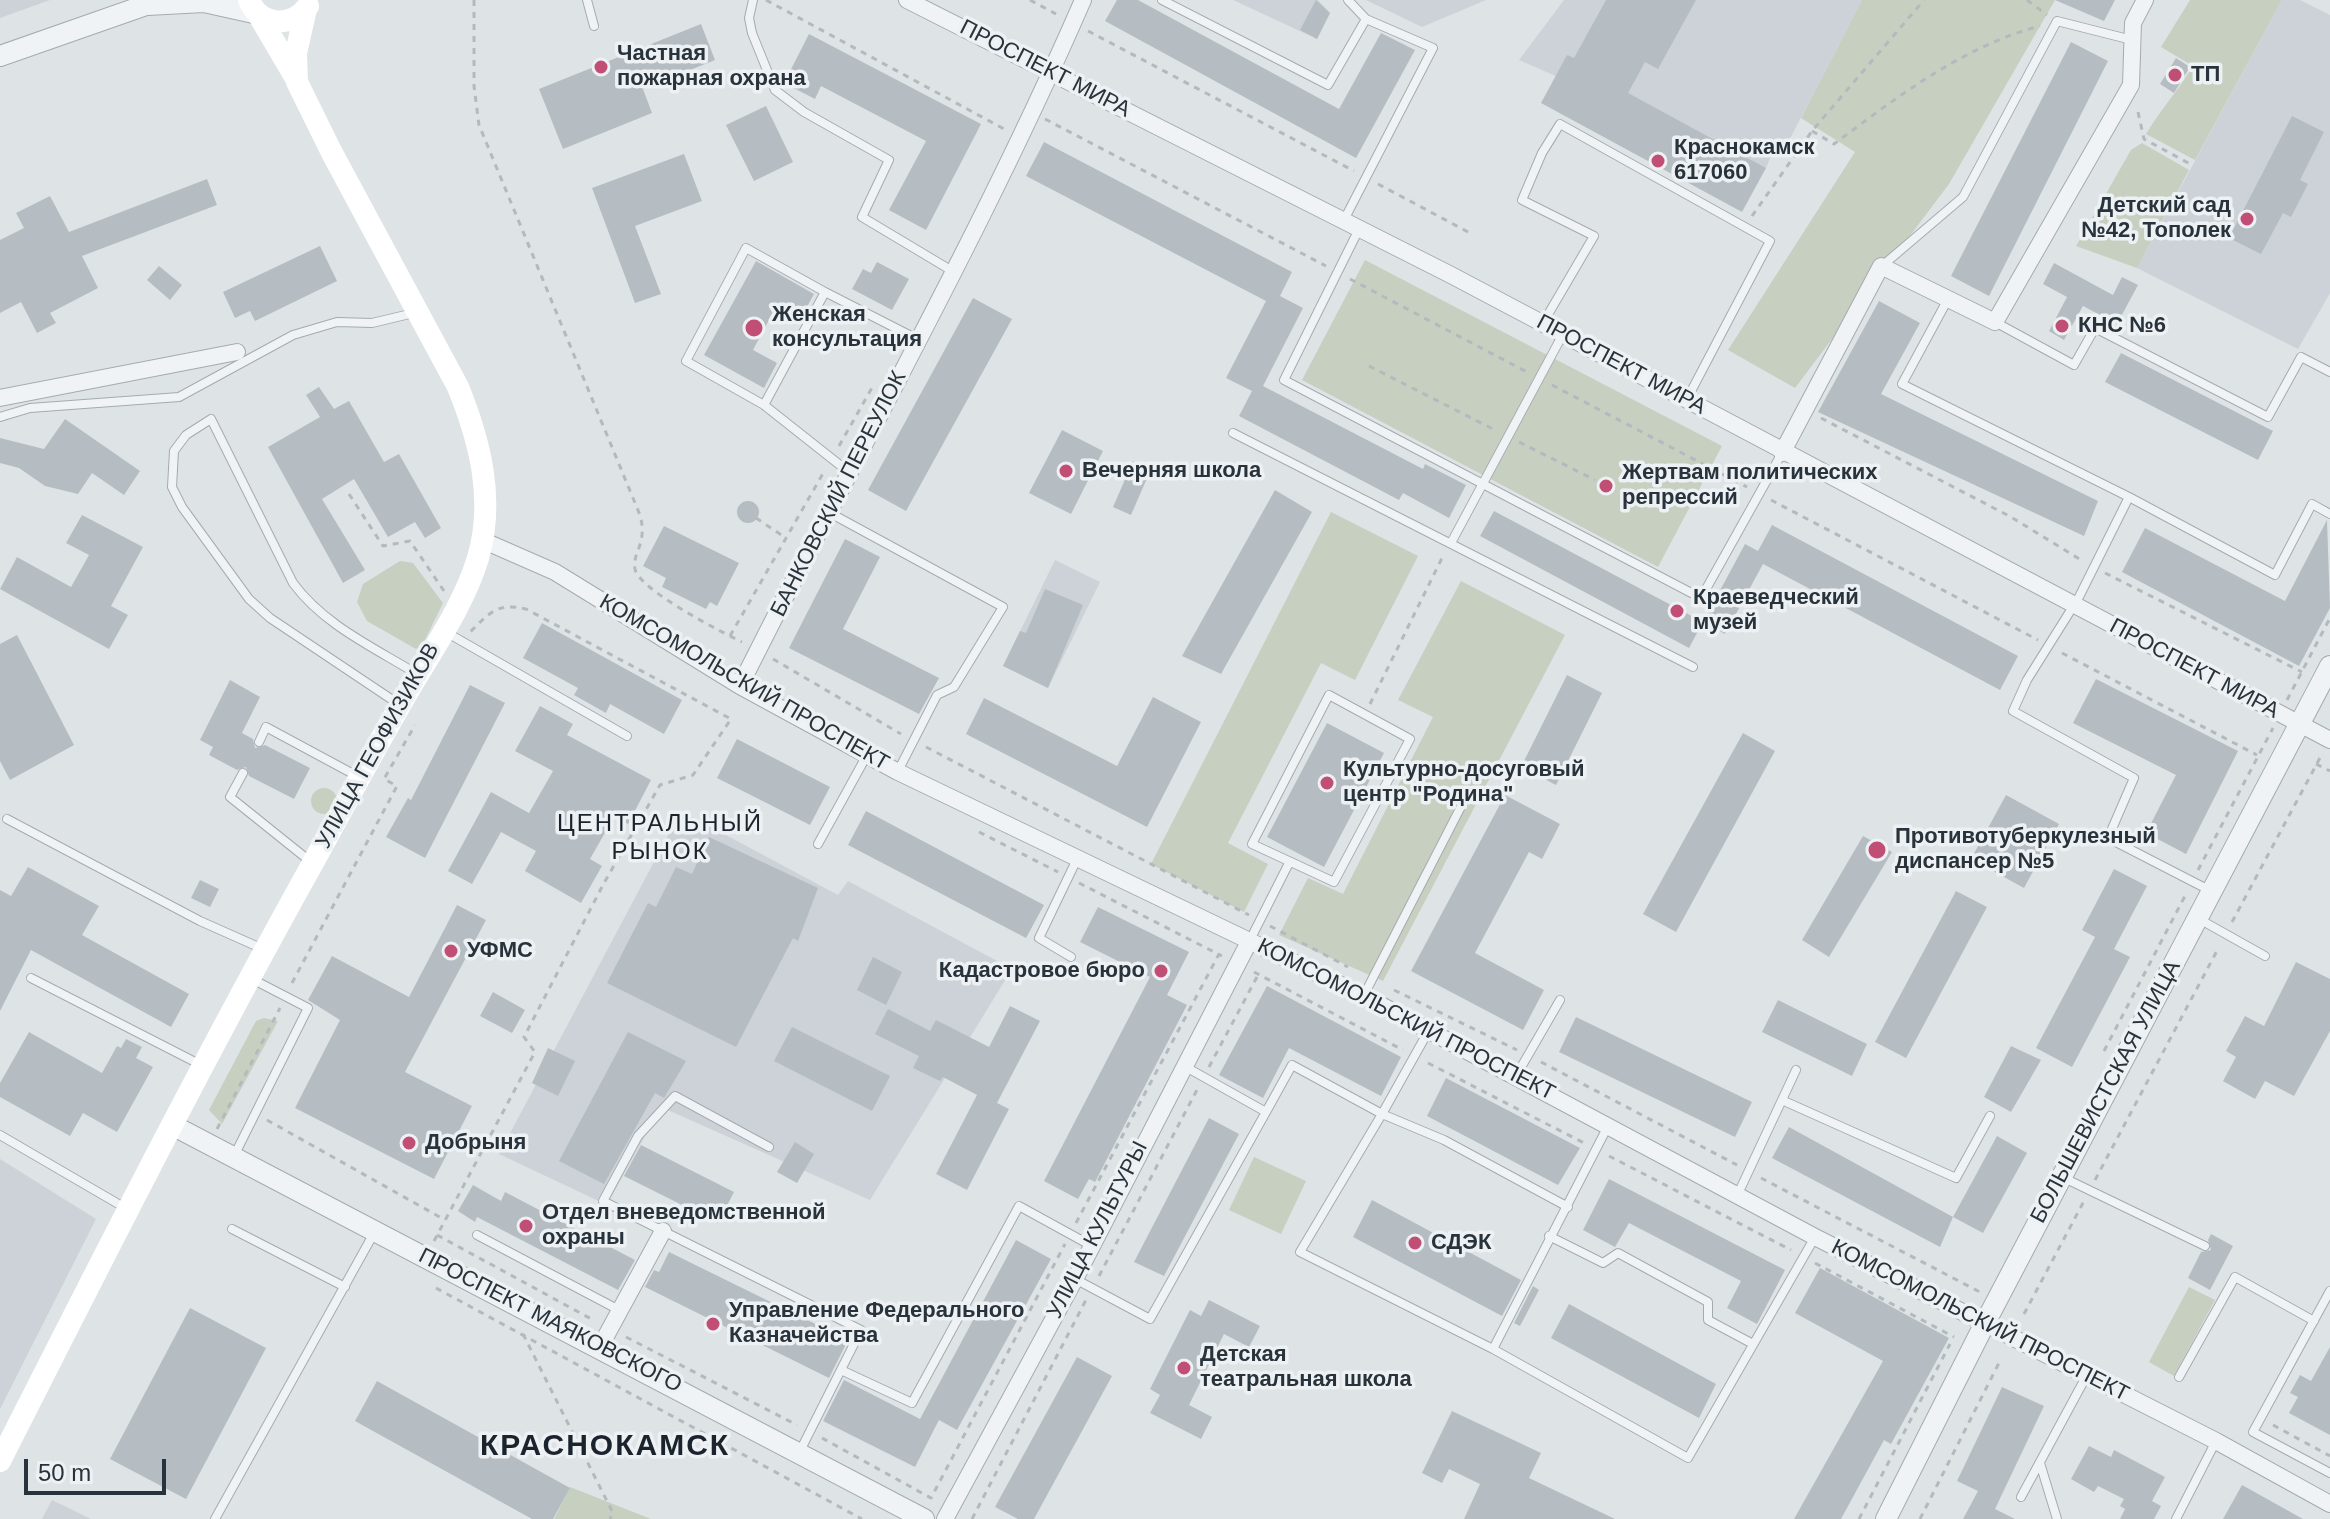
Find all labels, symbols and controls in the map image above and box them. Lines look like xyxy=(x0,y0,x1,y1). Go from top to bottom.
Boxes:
street label: ПРОСПЕКТ МИРА xyxy=(955,15,1135,123)
place label: Частная пожарная охрана xyxy=(617,41,806,92)
marker: Частная пожарная охрана xyxy=(592,58,610,76)
place label: ТП xyxy=(2191,62,2220,88)
marker: ТП xyxy=(2166,66,2184,84)
place label: Краснокамск 617060 xyxy=(1674,135,1815,186)
marker: Краснокамск 617060 xyxy=(1649,152,1667,170)
place label: Детский сад №42, Тополек xyxy=(2081,193,2231,244)
marker: Детский сад №42, Тополек xyxy=(2238,210,2256,228)
place label: Женская консультация xyxy=(772,302,922,354)
street label: ПРОСПЕКТ МИРА xyxy=(1532,309,1710,421)
place label: КНС №6 xyxy=(2078,313,2166,339)
marker: Женская консультация xyxy=(743,317,765,339)
marker: КНС №6 xyxy=(2053,317,2071,335)
street label: БАНКОВСКИЙ ПЕРЕУЛОК xyxy=(765,367,913,621)
place label: Вечерняя школа xyxy=(1082,458,1261,484)
place label: Жертвам политических репрессий xyxy=(1622,460,1878,512)
marker: Вечерняя школа xyxy=(1057,462,1075,480)
marker: Жертвам политических репрессий xyxy=(1597,477,1615,495)
place label: Краеведческий музей xyxy=(1693,585,1859,636)
street label: КОМСОМОЛЬСКИЙ ПРОСПЕКТ xyxy=(594,589,894,777)
marker: Краеведческий музей xyxy=(1668,602,1686,620)
street label: ПРОСПЕКТ МИРА xyxy=(2105,613,2283,725)
street label: УЛИЦА ГЕОФИЗИКОВ xyxy=(311,639,445,853)
place label: Культурно-досуговый центр "Родина" xyxy=(1343,757,1584,808)
marker: Культурно-досуговый центр "Родина" xyxy=(1318,774,1336,792)
district label: ЦЕНТРАЛЬНЫЙ РЫНОК xyxy=(557,810,763,866)
place label: Противотуберкулезный диспансер №5 xyxy=(1895,824,2156,876)
marker: Противотуберкулезный диспансер №5 xyxy=(1866,839,1888,861)
street label: КОМСОМОЛЬСКИЙ ПРОСПЕКТ xyxy=(1253,933,1559,1107)
place label: УФМС xyxy=(467,938,533,964)
marker: УФМС xyxy=(442,942,460,960)
street label: БОЛЬШЕВИСТСКАЯ УЛИЦА xyxy=(2025,956,2187,1228)
place label: Кадастровое бюро xyxy=(939,958,1145,984)
marker: Кадастровое бюро xyxy=(1152,962,1170,980)
place label: Добрыня xyxy=(425,1130,526,1156)
marker: Добрыня xyxy=(400,1134,418,1152)
street label: УЛИЦА КУЛЬТУРЫ xyxy=(1042,1137,1154,1323)
place label: Отдел вневедомственной охраны xyxy=(542,1200,826,1252)
marker: Отдел вневедомственной охраны xyxy=(517,1217,535,1235)
place label: СДЭК xyxy=(1431,1230,1491,1256)
marker: СДЭК xyxy=(1406,1234,1424,1252)
street label: КОМСОМОЛЬСКИЙ ПРОСПЕКТ xyxy=(1827,1234,2133,1408)
street label: ПРОСПЕКТ МАЯКОВСКОГО xyxy=(414,1243,686,1399)
place label: Управление Федерального Казначейства xyxy=(729,1298,1025,1350)
marker: Управление Федерального Казначейства xyxy=(704,1315,722,1333)
place label: Детская театральная школа xyxy=(1200,1342,1412,1394)
marker: Детская театральная школа xyxy=(1175,1359,1193,1377)
district label: КРАСНОКАМСК xyxy=(480,1429,730,1465)
scale bar xyxy=(28,1443,170,1493)
text: 50 m xyxy=(38,1459,91,1486)

